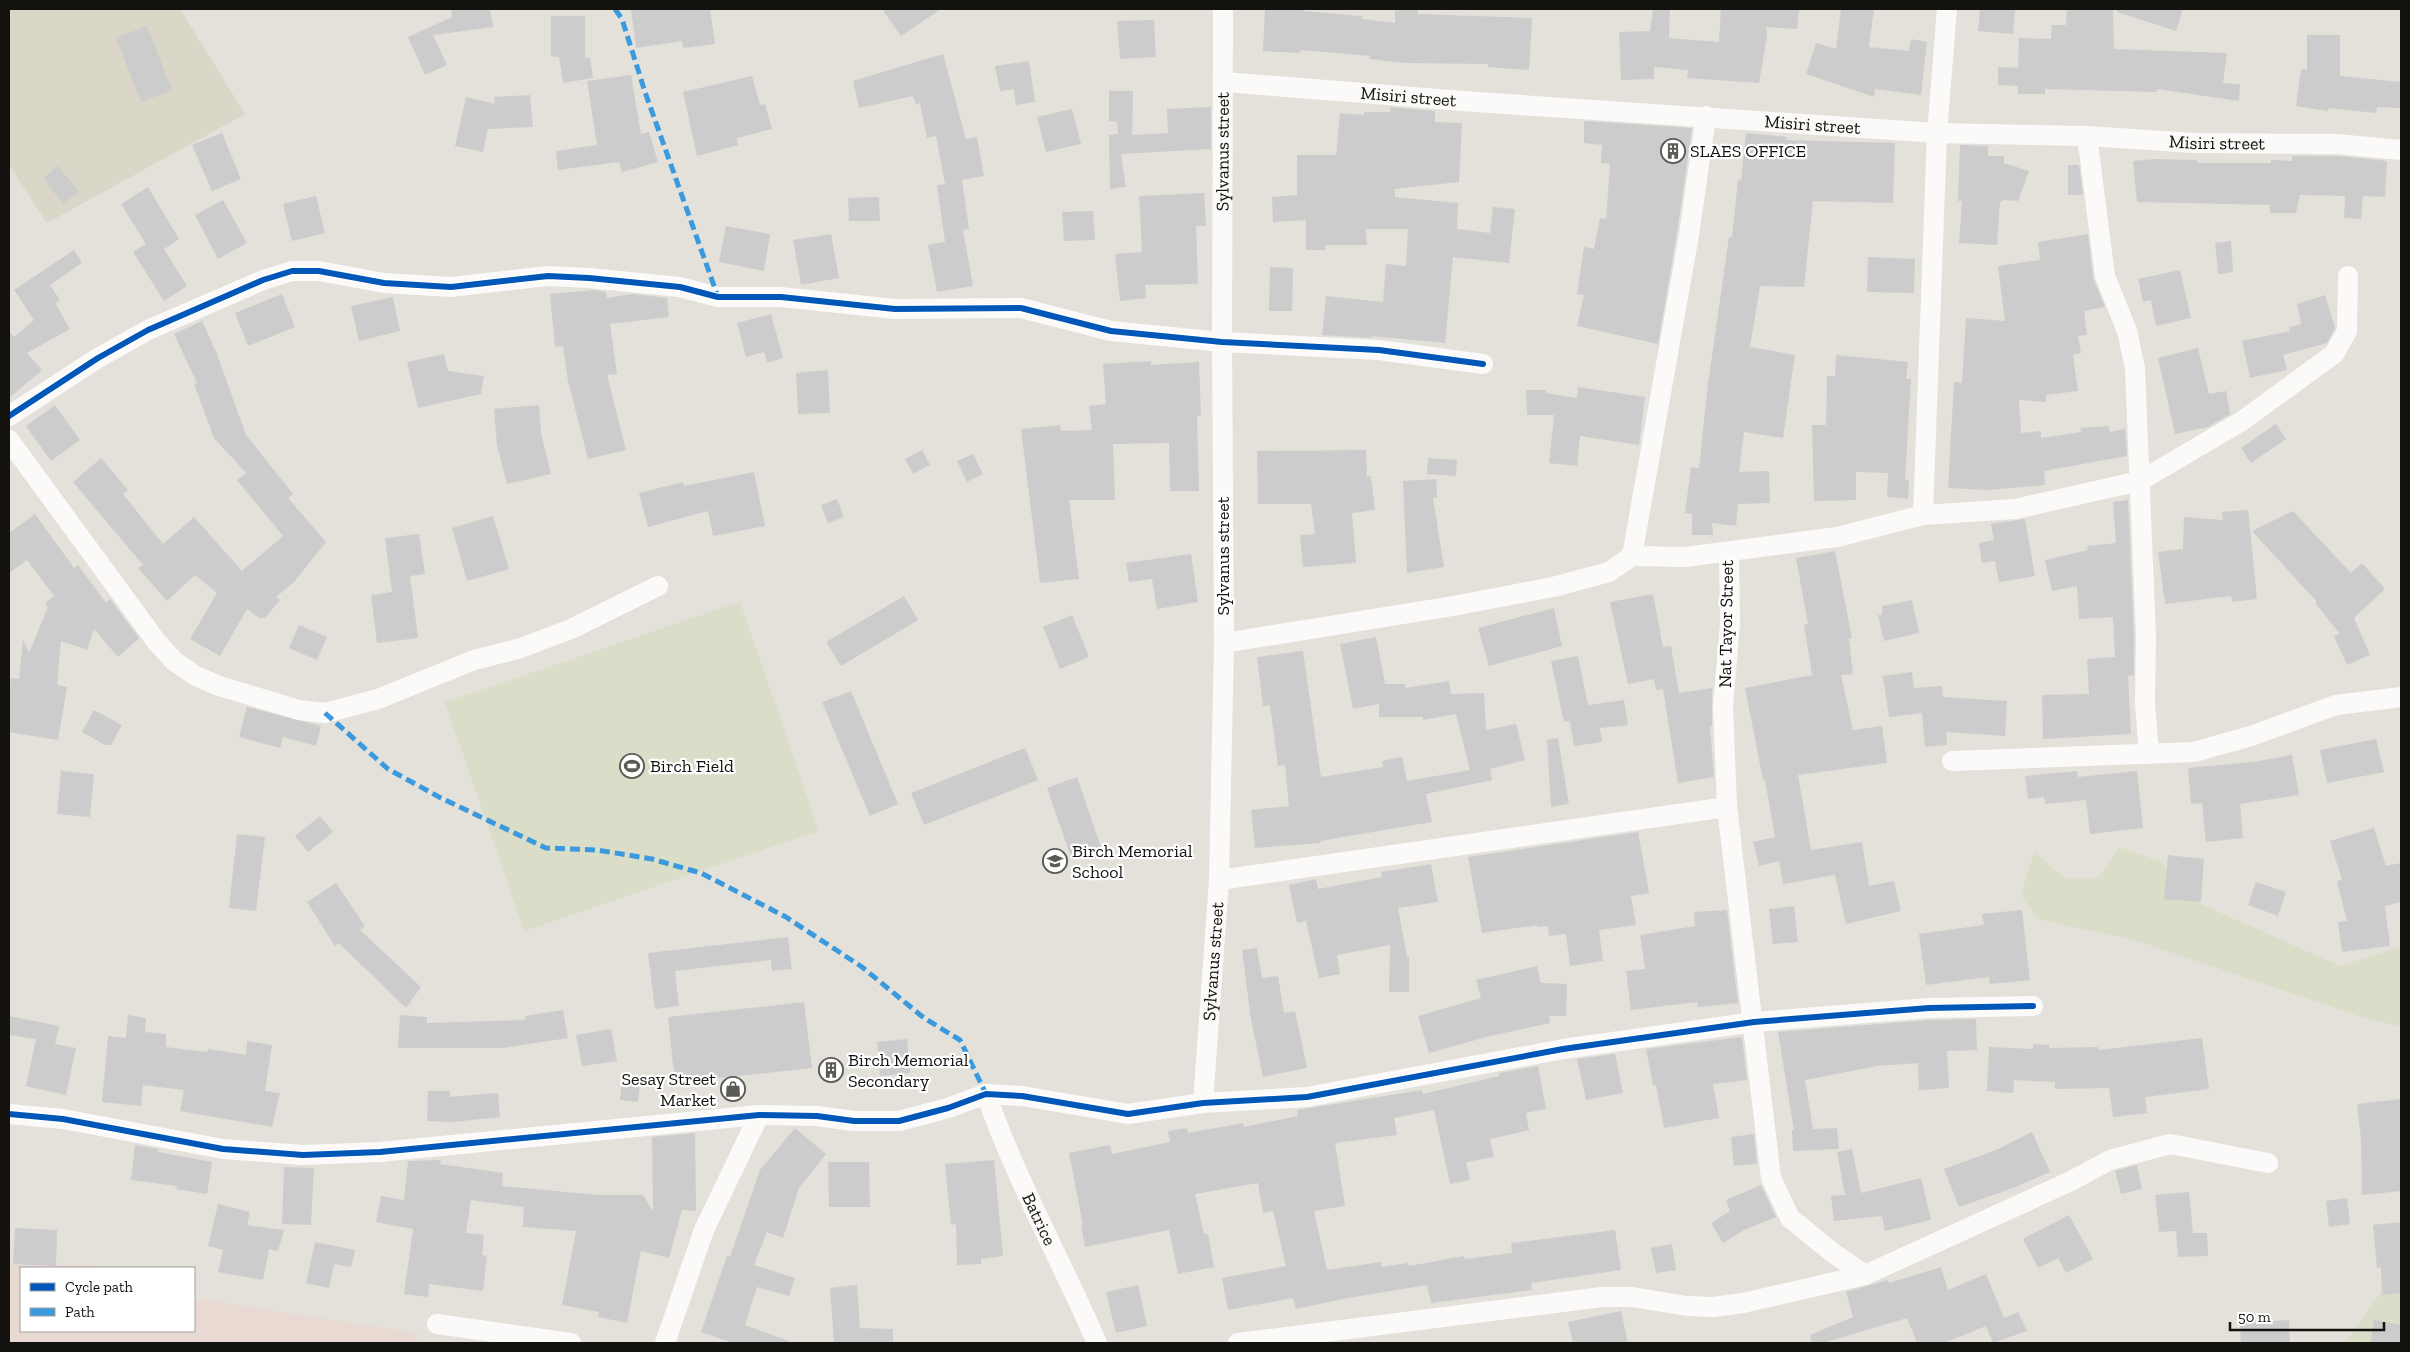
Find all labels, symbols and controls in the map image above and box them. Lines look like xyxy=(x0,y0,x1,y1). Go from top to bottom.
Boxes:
street label: Misiri street xyxy=(1360,82,1458,111)
street label: Sylvanus street xyxy=(1211,92,1234,211)
street label: Misiri street xyxy=(1764,110,1862,139)
street label: Misiri street xyxy=(2168,130,2265,154)
building icon: SLAES OFFICE xyxy=(1660,138,1686,164)
place label: SLAES OFFICE xyxy=(1690,140,1806,162)
street label: Sylvanus street xyxy=(1212,496,1234,615)
street label: Nat Tayor Street xyxy=(1714,560,1738,688)
sports icon: Birch Field xyxy=(619,753,645,779)
place label: Birch Field xyxy=(650,755,734,777)
place label: Birch Memorial School xyxy=(1072,840,1193,883)
school or university icon: Birch Memorial School xyxy=(1042,848,1068,874)
street label: Sylvanus street xyxy=(1198,901,1228,1022)
place label: Birch Memorial Secondary xyxy=(848,1049,969,1092)
building icon: Birch Memorial Secondary xyxy=(818,1057,844,1083)
place label: Sesay Street Market xyxy=(621,1068,716,1111)
shop icon: Sesay Street Market xyxy=(720,1076,746,1102)
street label: Batrice xyxy=(1017,1189,1061,1249)
legend xyxy=(20,1267,195,1332)
text: Cycle path xyxy=(65,1278,134,1296)
scale bar xyxy=(2230,1300,2384,1332)
text: Path xyxy=(65,1303,95,1321)
text: 50 m xyxy=(2238,1308,2271,1326)

